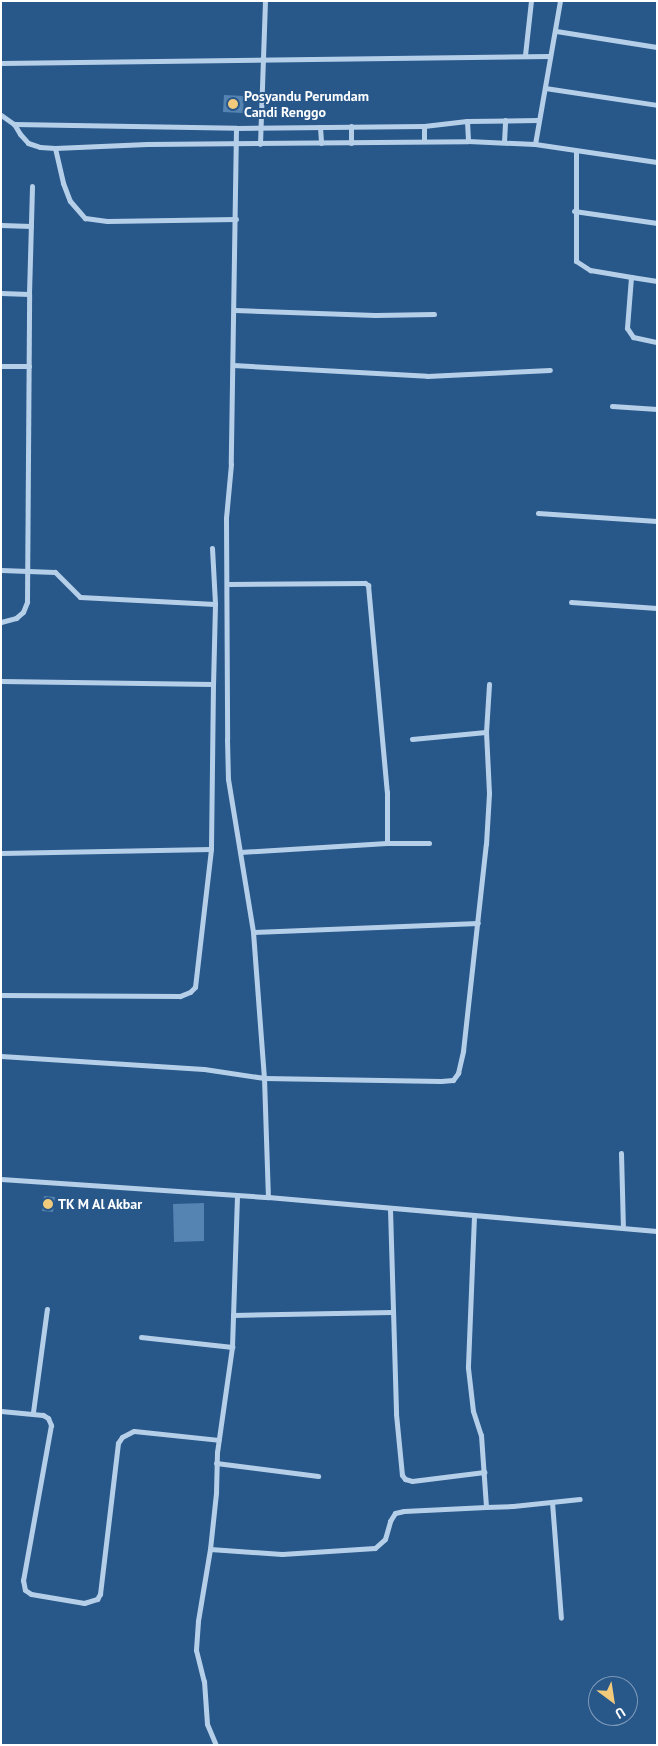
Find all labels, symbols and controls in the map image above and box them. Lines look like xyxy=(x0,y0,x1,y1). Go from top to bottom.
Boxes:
place label: Posyandu Perumdam Candi Renggo xyxy=(244,88,369,120)
marker: Posyandu Perumdam Candi Renggo xyxy=(226,97,240,111)
place label: TK M Al Akbar xyxy=(58,1196,144,1212)
marker: TK M Al Akbar xyxy=(42,1198,54,1210)
north arrow xyxy=(588,1676,638,1726)
text: U xyxy=(612,1703,629,1723)

